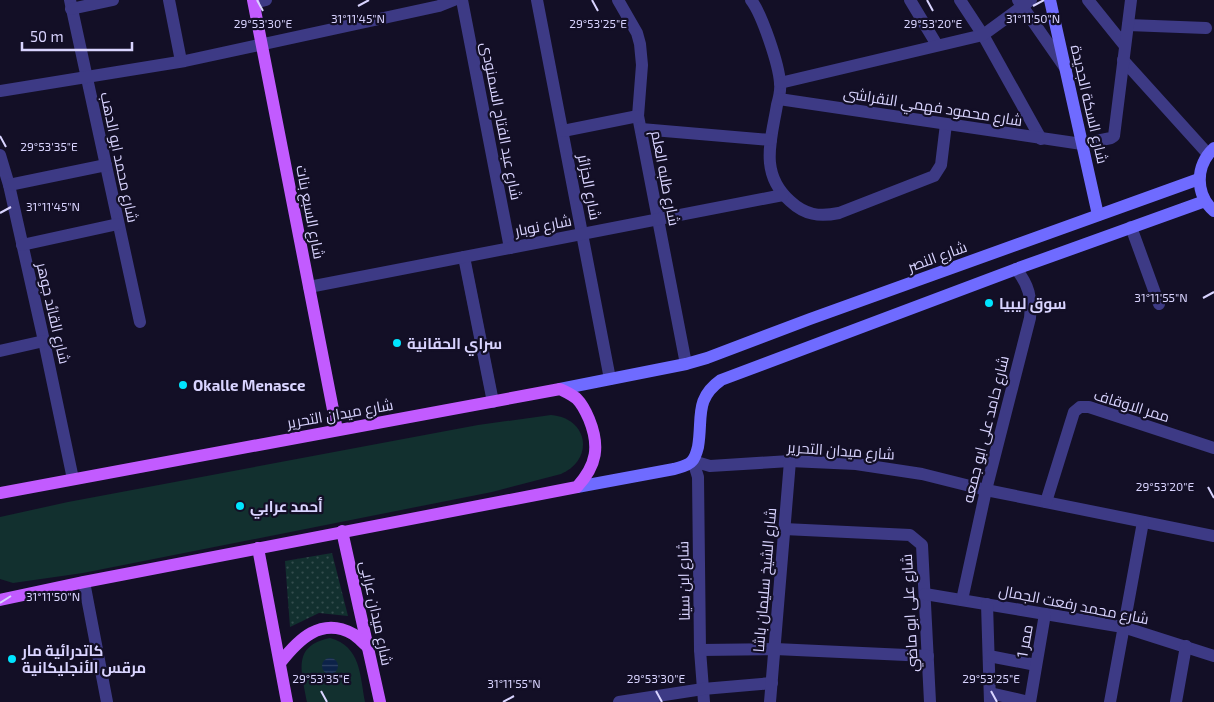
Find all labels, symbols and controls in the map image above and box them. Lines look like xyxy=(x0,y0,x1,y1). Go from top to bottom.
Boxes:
text: 31°11'45"N xyxy=(331,11,385,25)
text: 31°11'50"N xyxy=(1006,11,1060,25)
text: 29°53'30"E xyxy=(234,16,292,30)
text: 29°53'25"E xyxy=(569,16,627,30)
text: 29°53'20"E xyxy=(904,16,963,30)
scale bar xyxy=(22,20,132,52)
text: 50 m xyxy=(30,27,64,45)
street label: شارع عبد الفتاح السمنودى xyxy=(475,40,526,202)
street label: شارع السكة الجديدة xyxy=(1065,43,1112,166)
street label: شارع محمود فهمي النقراشى xyxy=(842,83,1024,133)
street label: شارع محمد ابو الدهب xyxy=(94,90,143,225)
street label: شارع طلبه العلم xyxy=(645,129,684,228)
text: 29°53'35"E xyxy=(20,139,78,153)
street label: شارع الجزائر xyxy=(572,152,605,222)
street label: شارع السبع بنات xyxy=(290,163,329,261)
text: 31°11'45"N xyxy=(26,199,80,213)
street label: شارع نوبار xyxy=(512,211,573,242)
street label: شارع النصر xyxy=(904,237,970,278)
street label: شارع القائد جوهر xyxy=(30,260,74,366)
text: 31°11'55"N xyxy=(1134,290,1188,304)
place label: سوق ليبيا xyxy=(999,294,1066,313)
marker: سوق ليبيا xyxy=(983,297,995,309)
place label: سراي الحقانية xyxy=(407,334,502,356)
marker: سراي الحقانية xyxy=(391,337,403,349)
street label: شارع حامد على ابو جمعه xyxy=(958,354,1015,505)
place label: Okalle Menasce xyxy=(193,376,306,394)
marker: Okalle Menasce xyxy=(177,379,189,391)
street label: ممر الاوقاف xyxy=(1092,385,1172,426)
street label: شارع ميدان التحرير xyxy=(284,395,395,434)
street label: شارع ميدان التحرير xyxy=(785,437,895,466)
text: 29°53'20"E xyxy=(1136,479,1195,493)
place label: أحمد عرابي xyxy=(250,497,323,519)
marker: أحمد عرابي xyxy=(234,500,246,512)
street label: شارع الشيخ سليمان باشا xyxy=(749,507,782,653)
street label: شارع ابن سينا xyxy=(673,541,696,621)
street label: شارع على ابو ماضي xyxy=(897,553,925,673)
street label: شارع ميدان عرابى xyxy=(354,559,397,668)
street label: شارع محمد رفعت الجمال xyxy=(997,581,1151,630)
text: 31°11'50"N xyxy=(26,589,80,603)
street label: ممر 1 xyxy=(1012,623,1037,659)
place label: كاتدرائية مار مرقس الأنجليكانية xyxy=(21,641,146,677)
marker: كاتدرائية مار مرقس الأنجليكانية xyxy=(6,653,18,665)
text: 29°53'35"E xyxy=(292,671,350,685)
text: 29°53'30"E xyxy=(627,671,685,685)
text: 29°53'25"E xyxy=(962,671,1020,685)
text: 31°11'55"N xyxy=(487,676,541,690)

